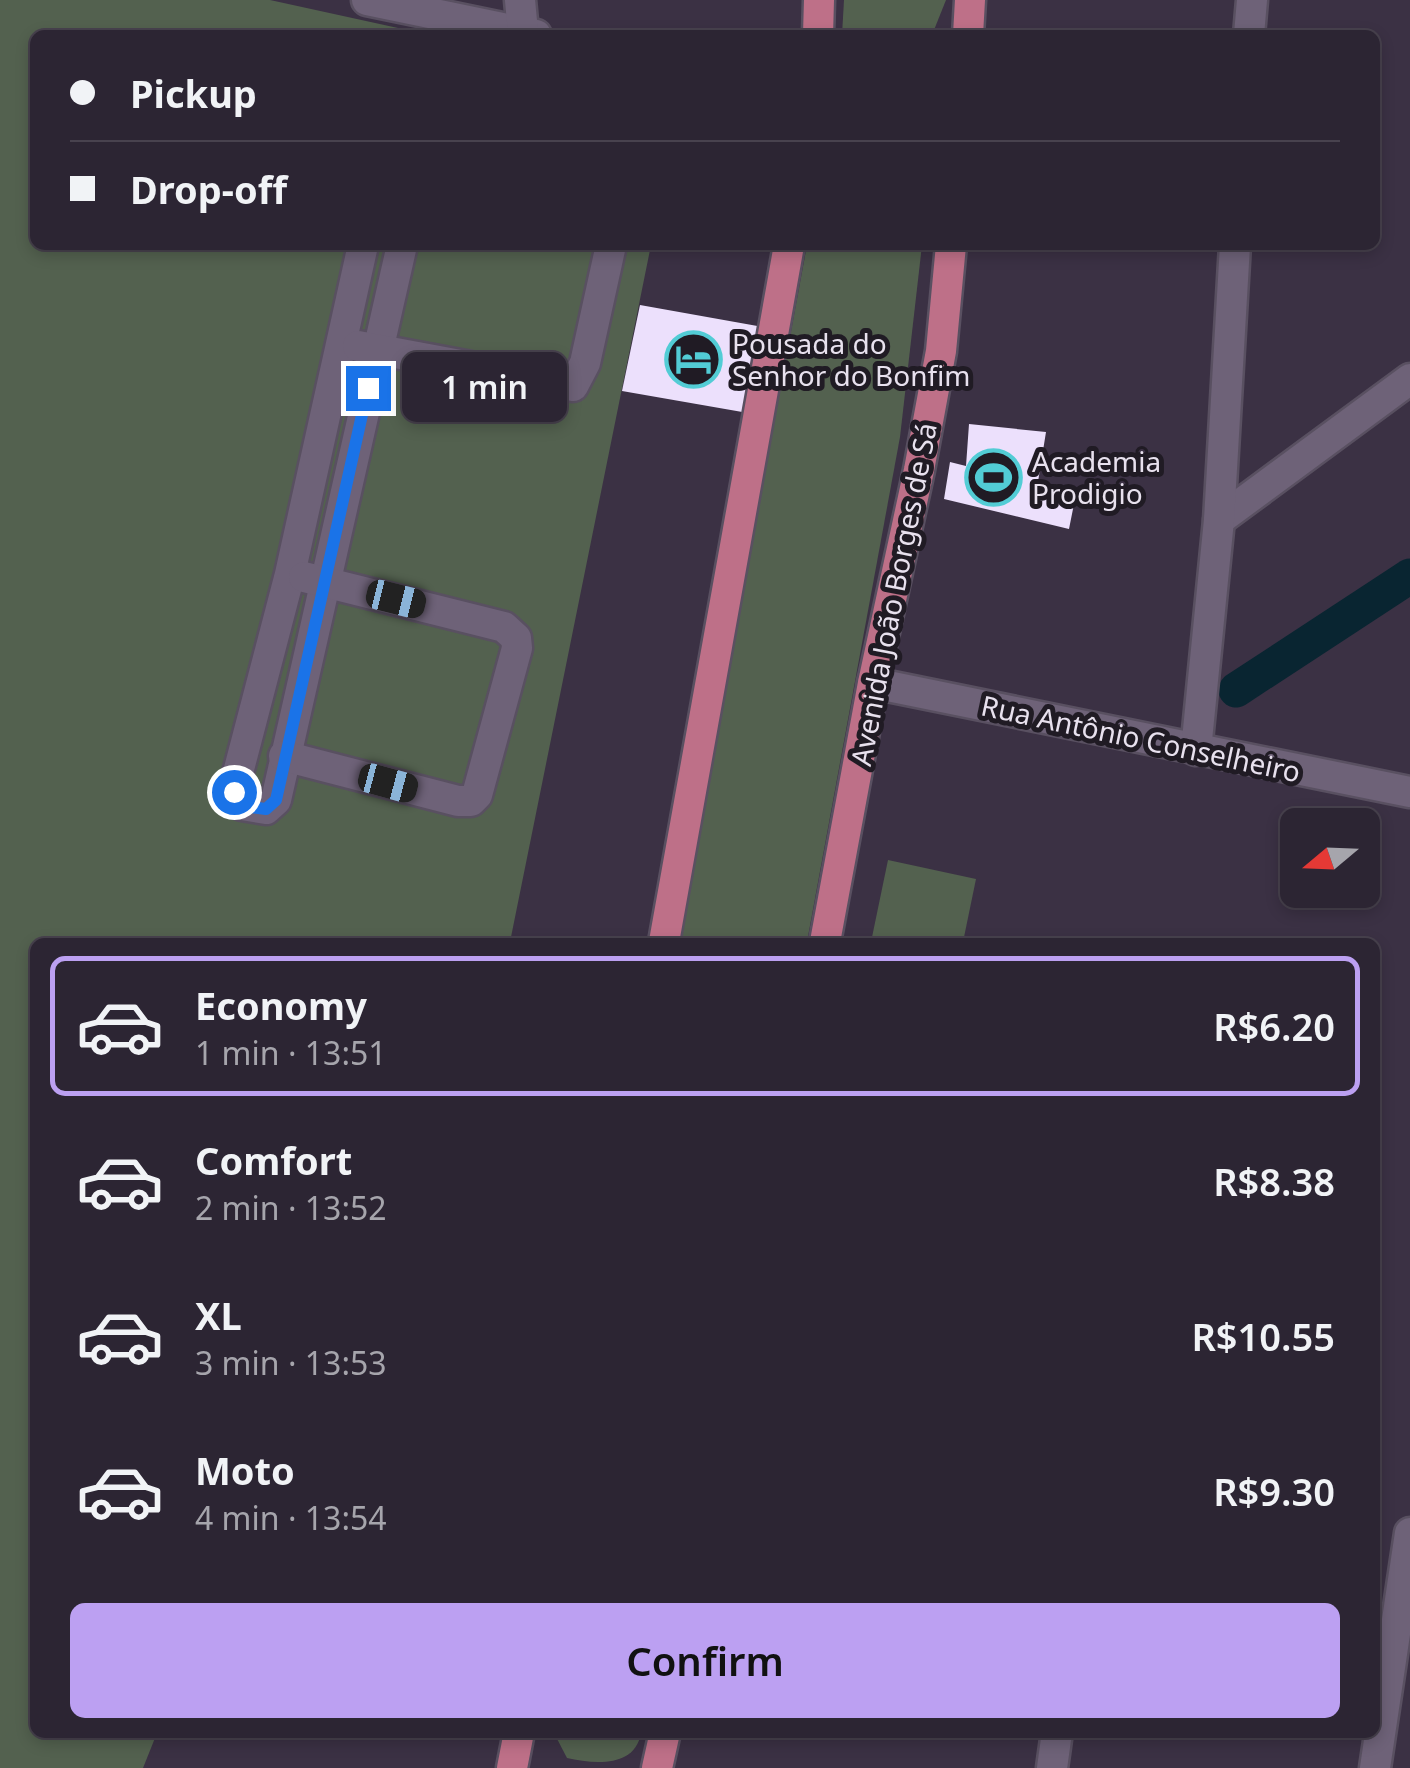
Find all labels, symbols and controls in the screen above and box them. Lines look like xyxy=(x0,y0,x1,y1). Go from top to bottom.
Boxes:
text: Pickup xyxy=(130,67,257,119)
text: Drop-off xyxy=(130,163,287,215)
place label: Pousada do Senhor do Bonfim xyxy=(732,324,970,394)
hotel icon: Pousada do Senhor do Bonfim xyxy=(663,329,723,389)
callout: 1 min xyxy=(403,353,568,423)
text: 1 min xyxy=(441,365,528,408)
route end xyxy=(346,366,391,411)
street label: Avenida João Borges de Sá xyxy=(841,419,945,769)
place label: Academia Prodigio xyxy=(1032,442,1161,512)
sports icon: Academia Prodigio xyxy=(963,447,1023,507)
car xyxy=(363,577,429,621)
street label: Rua Antônio Conselheiro xyxy=(978,686,1304,790)
car xyxy=(355,761,421,805)
route start xyxy=(212,770,257,815)
north arrow xyxy=(1280,808,1380,908)
map controls xyxy=(1280,808,1380,908)
text: Economy xyxy=(195,979,367,1031)
icon: car xyxy=(75,981,165,1071)
text: R$6.20 xyxy=(1213,1000,1335,1052)
text: 1 min · 13:51 xyxy=(195,1031,387,1074)
text: Comfort xyxy=(195,1134,352,1186)
icon: car xyxy=(75,1136,165,1226)
text: R$8.38 xyxy=(1213,1155,1335,1207)
text: 2 min · 13:52 xyxy=(195,1186,387,1229)
text: XL xyxy=(195,1289,242,1341)
icon: car xyxy=(75,1291,165,1381)
text: R$10.55 xyxy=(1191,1310,1335,1362)
text: 3 min · 13:53 xyxy=(195,1341,387,1384)
text: Moto xyxy=(195,1444,295,1496)
icon: car xyxy=(75,1446,165,1536)
text: R$9.30 xyxy=(1213,1465,1335,1517)
text: 4 min · 13:54 xyxy=(195,1496,387,1539)
button: Confirm xyxy=(70,1603,1340,1718)

